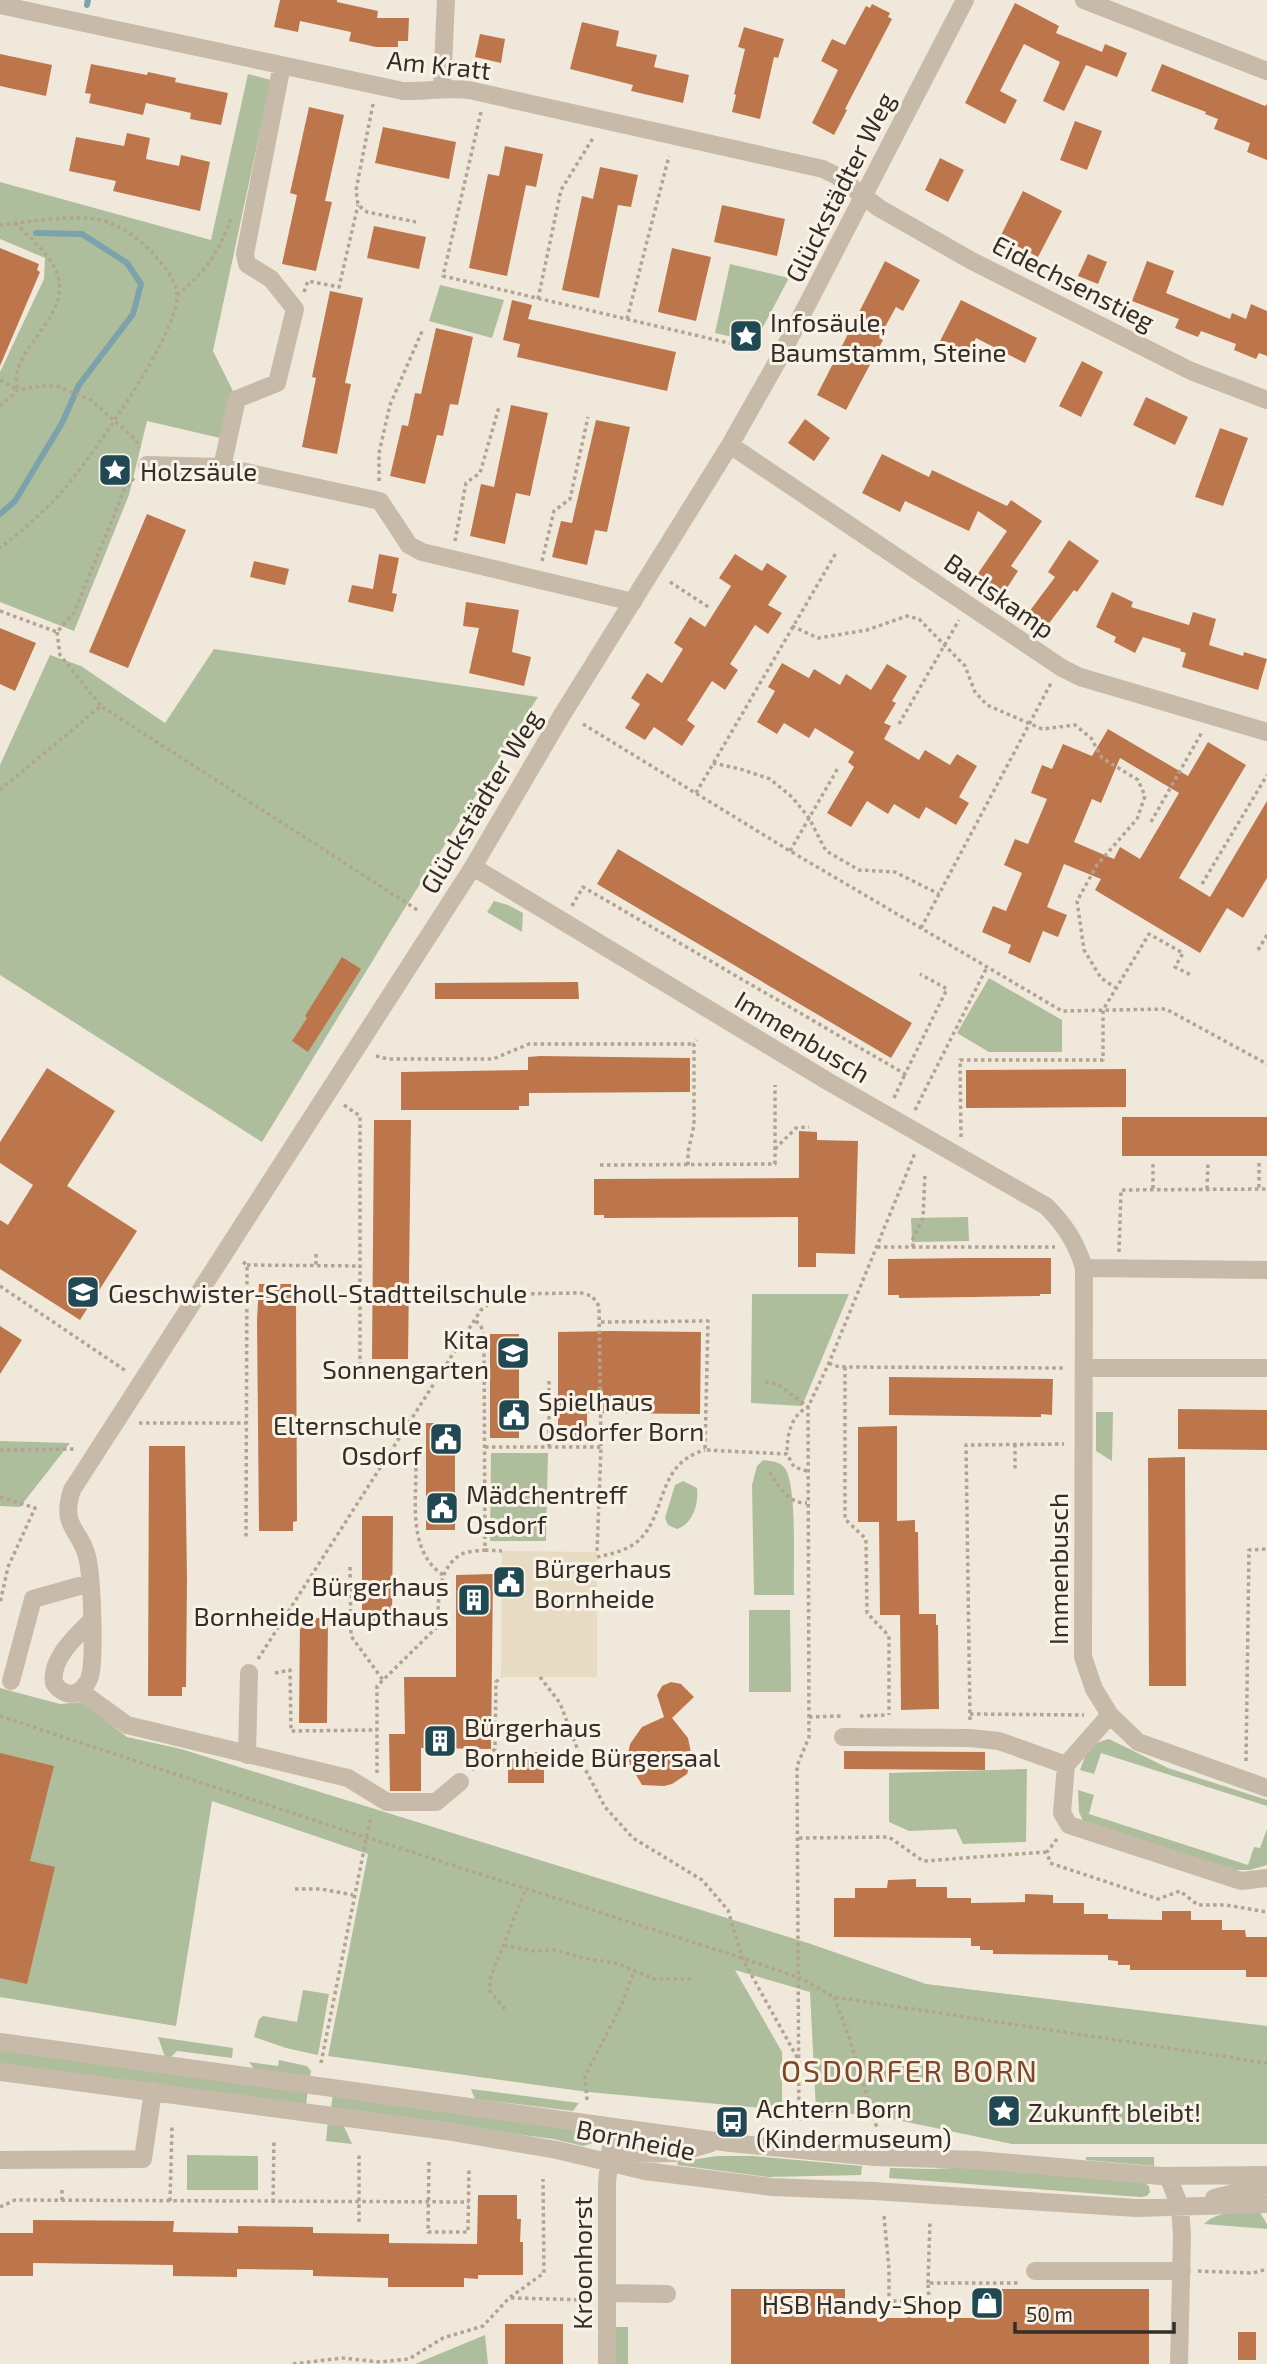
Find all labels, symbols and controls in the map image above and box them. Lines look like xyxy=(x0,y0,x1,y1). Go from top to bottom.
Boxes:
street label: Am Kratt xyxy=(385,43,493,85)
street label: Glückstädter Weg xyxy=(778,87,900,287)
street label: Eidechsenstieg xyxy=(988,228,1160,336)
place label: Infosäule, Baumstamm, Steine xyxy=(770,306,1006,367)
place icon: Infosäule, Baumstamm, Steine xyxy=(727,317,765,355)
place icon: Holzsäule xyxy=(96,451,134,489)
place label: Holzsäule xyxy=(140,455,257,486)
street label: Barlskamp xyxy=(939,546,1061,644)
street label: Glückstädter Weg xyxy=(413,703,547,899)
street label: Immenbusch xyxy=(730,984,876,1088)
school or university icon: Geschwister-Scholl-Stadtteilschule xyxy=(64,1273,102,1311)
place label: Geschwister-Scholl-Stadtteilschule xyxy=(108,1277,527,1308)
place label: Kita Sonnengarten xyxy=(322,1323,489,1384)
school or university icon: Kita Sonnengarten xyxy=(494,1334,532,1372)
place label: Spielhaus Osdorfer Born xyxy=(538,1385,704,1446)
public building icon: Spielhaus Osdorfer Born xyxy=(495,1396,533,1434)
place label: Elternschule Osdorf xyxy=(273,1409,423,1470)
public building icon: Elternschule Osdorf xyxy=(427,1420,465,1458)
place label: Mädchentreff Osdorf xyxy=(466,1478,628,1539)
public building icon: Mädchentreff Osdorf xyxy=(423,1489,461,1527)
street label: Immenbusch xyxy=(1042,1493,1073,1645)
place label: Bürgerhaus Bornheide xyxy=(534,1552,671,1613)
public building icon: Bürgerhaus Bornheide xyxy=(490,1563,528,1601)
place label: Bürgerhaus Bornheide Haupthaus xyxy=(194,1570,449,1631)
building icon: Bürgerhaus Bornheide Haupthaus xyxy=(455,1581,493,1619)
place label: Bürgerhaus Bornheide Bürgersaal xyxy=(464,1711,720,1772)
building icon: Bürgerhaus Bornheide Bürgersaal xyxy=(421,1722,459,1760)
district label: OSDORFER BORN xyxy=(781,2052,1039,2088)
place label: Achtern Born (Kindermuseum) xyxy=(756,2092,951,2153)
place icon: Zukunft bleibt! xyxy=(985,2092,1023,2130)
place label: Zukunft bleibt! xyxy=(1028,2096,1201,2127)
bus stop icon: Achtern Born (Kindermuseum) xyxy=(713,2103,751,2141)
street label: Bornheide xyxy=(574,2112,698,2166)
street label: Kroonhorst xyxy=(566,2196,597,2330)
shop icon: HSB Handy-Shop xyxy=(968,2284,1006,2322)
place label: HSB Handy-Shop xyxy=(762,2288,962,2319)
scale bar xyxy=(1015,2290,1174,2334)
text: 50 m xyxy=(1026,2301,1073,2326)

